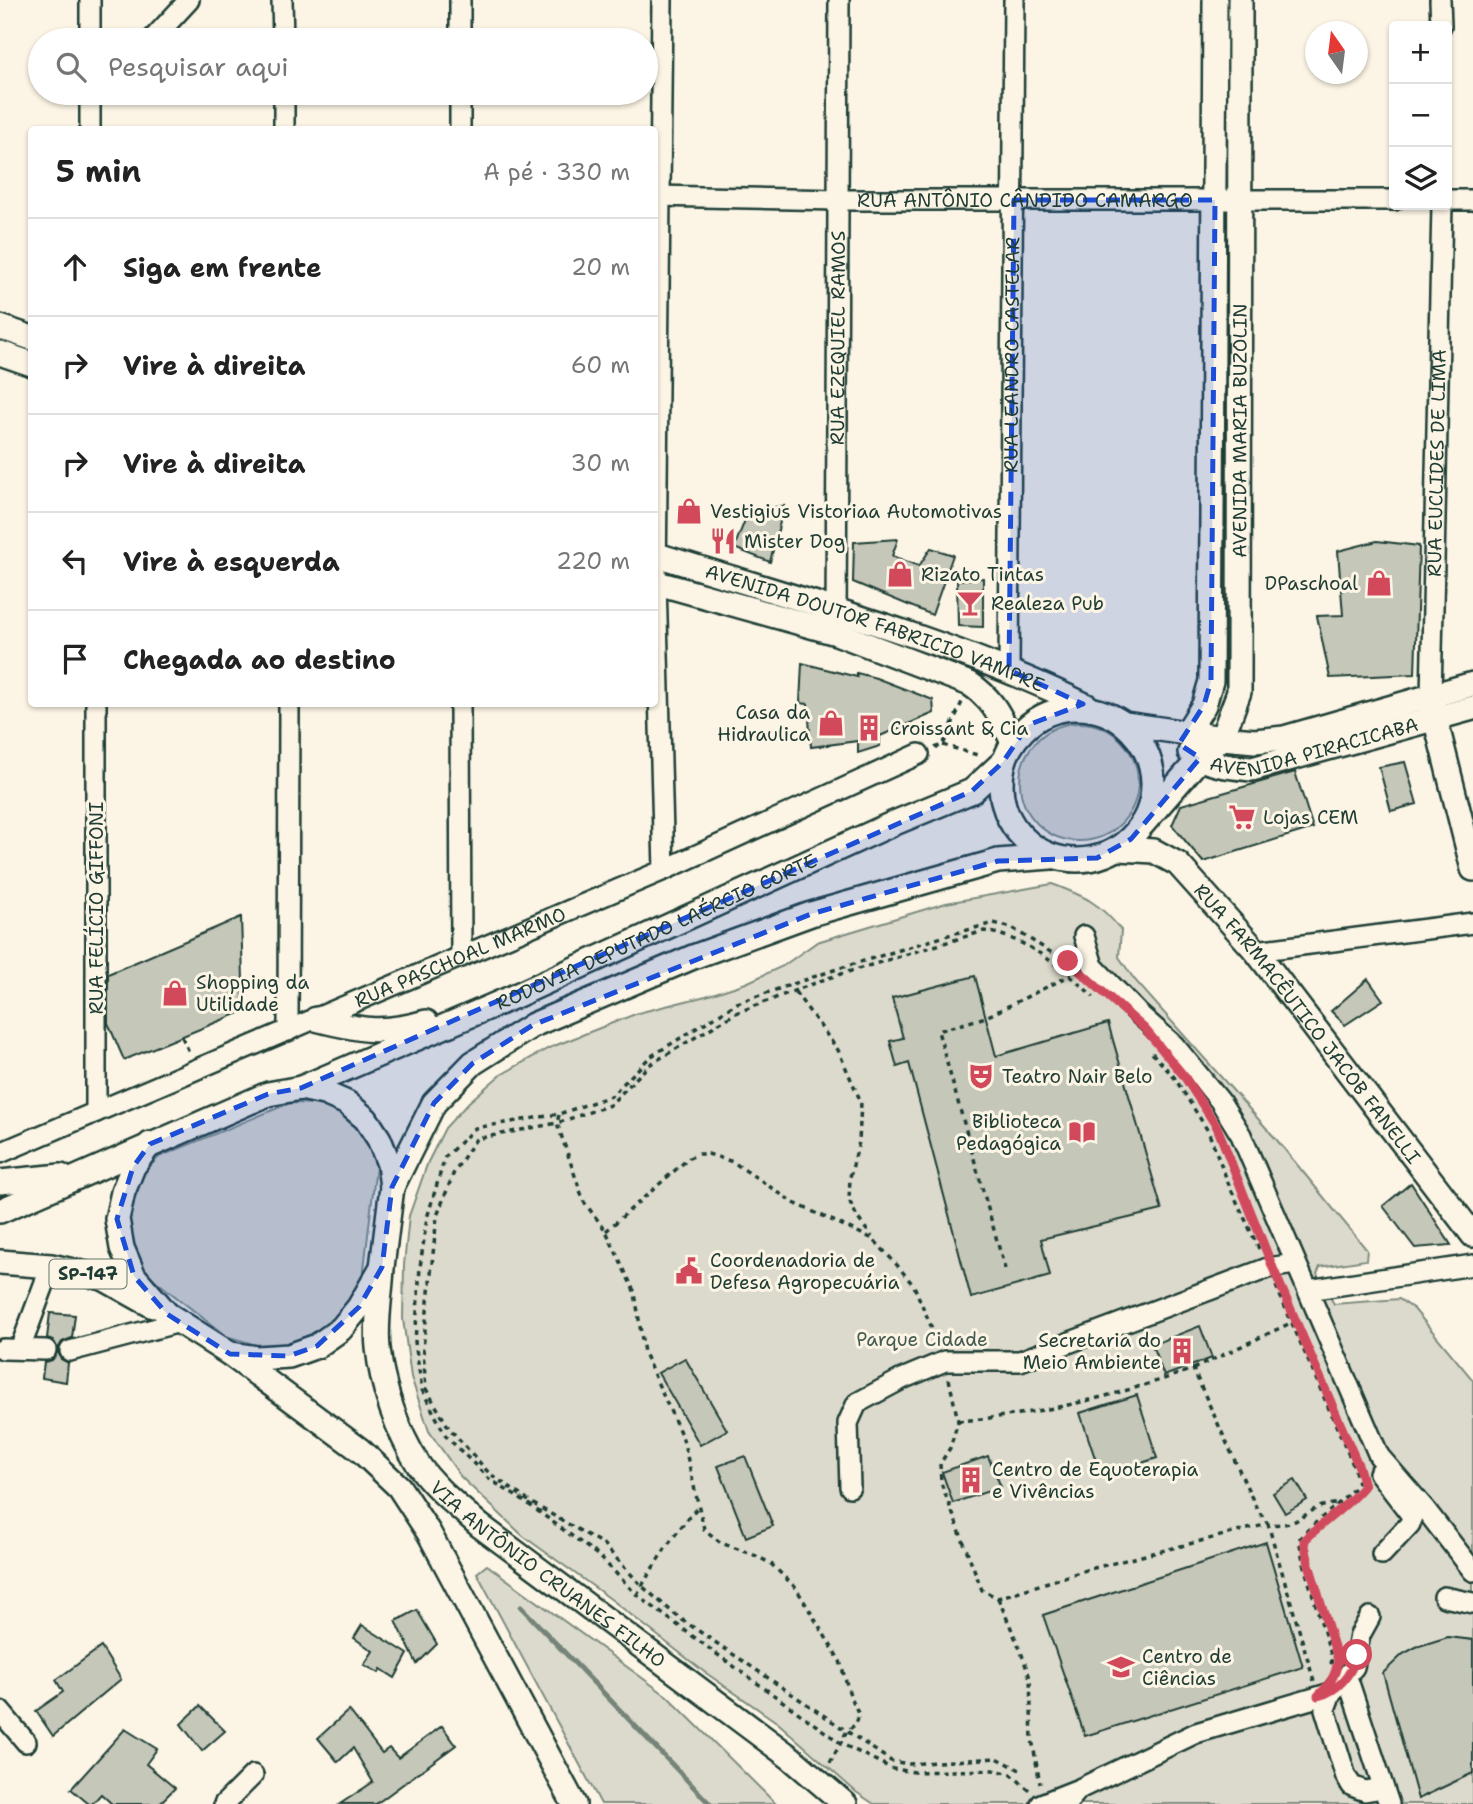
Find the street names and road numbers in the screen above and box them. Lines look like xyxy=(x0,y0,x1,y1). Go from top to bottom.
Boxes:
street label: RUA ANTÔNIO CÂNDIDO CAMARGO xyxy=(857,187,1193,213)
street label: RUA EZEQUIEL RAMOS xyxy=(825,231,851,445)
street label: RUA LEANDRO CASTELAR xyxy=(998,237,1025,473)
street label: AVENIDA MARIA BUZOLIN xyxy=(1227,304,1253,558)
street label: RUA EUCLIDES DE LIMA xyxy=(1422,349,1452,577)
street label: AVENIDA DOUTOR FABRICIO VAMPRE xyxy=(702,559,1048,698)
street label: AVENIDA PIRACICABA xyxy=(1207,712,1421,783)
street label: RUA FELÍCIO GIFFONI xyxy=(83,801,109,1015)
street label: RODOVIA DEPUTADO LAÉRCIO CORTE xyxy=(492,848,821,1016)
street label: RUA FARMACÊUTICO JACOB FANELLI xyxy=(1188,878,1426,1169)
street label: RUA PASCHOAL MARMO xyxy=(351,901,570,1013)
road number: SP-147 xyxy=(50,1260,126,1288)
street label: VIA ANTÔNIO CRUANES FILHO xyxy=(425,1475,671,1673)

